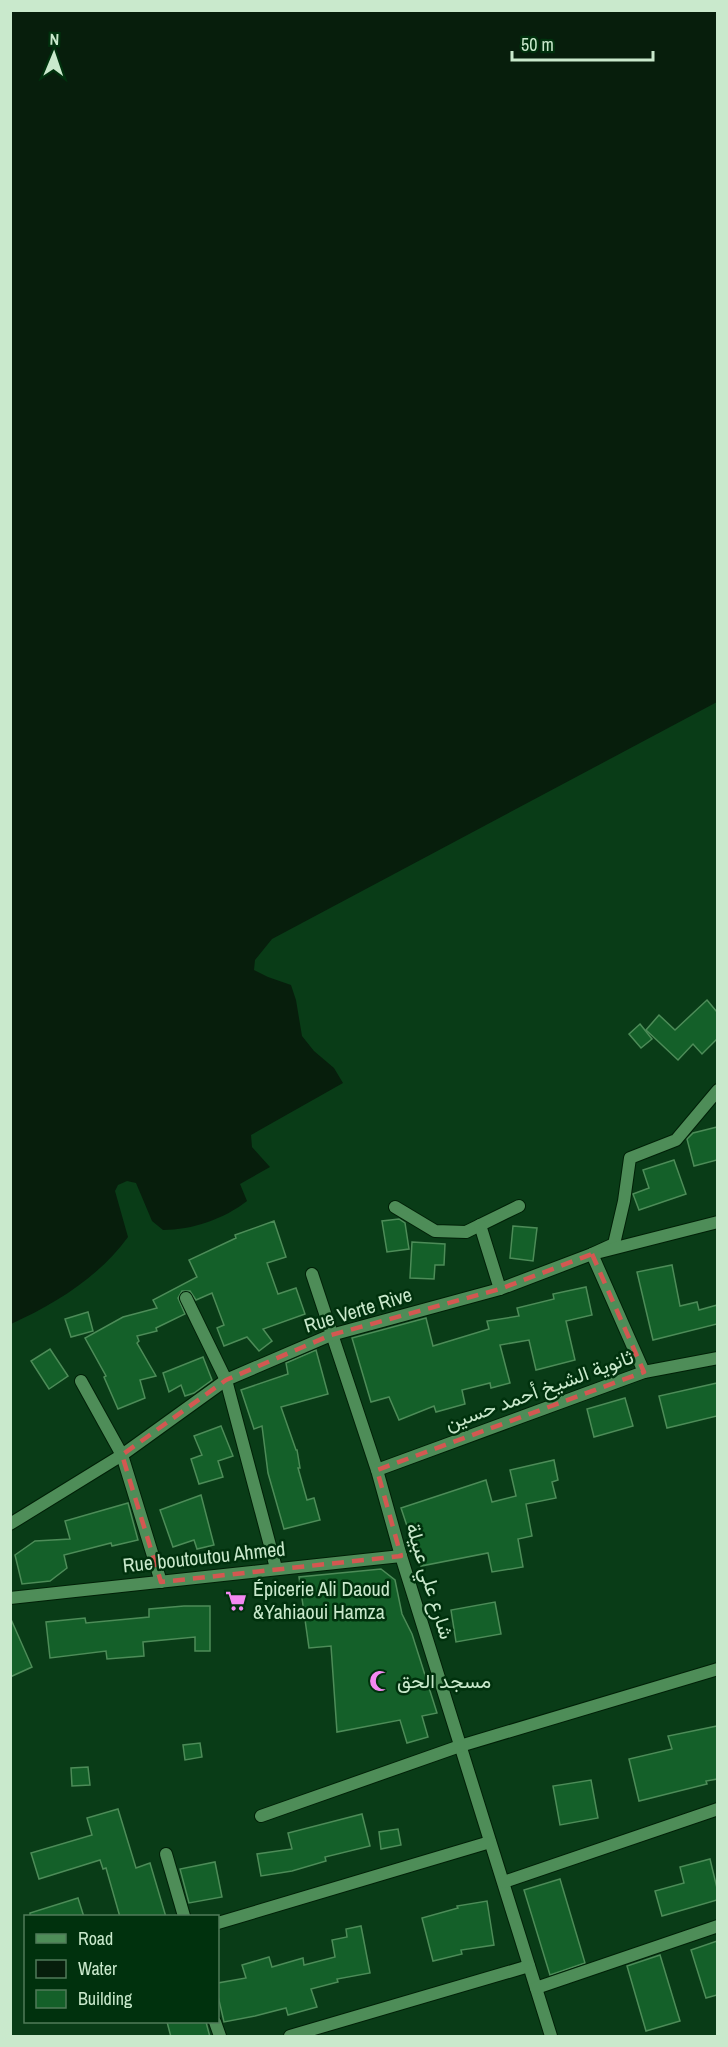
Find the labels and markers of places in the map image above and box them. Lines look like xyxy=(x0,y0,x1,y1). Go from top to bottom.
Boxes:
place label: Épicerie Ali Daoud &Yahiaoui Hamza xyxy=(253,1575,390,1625)
supermarket icon: Épicerie Ali Daoud &Yahiaoui Hamza xyxy=(224,1589,248,1613)
place label: مسجد الحق xyxy=(397,1667,491,1694)
mosque icon: مسجد الحق xyxy=(368,1669,392,1693)

